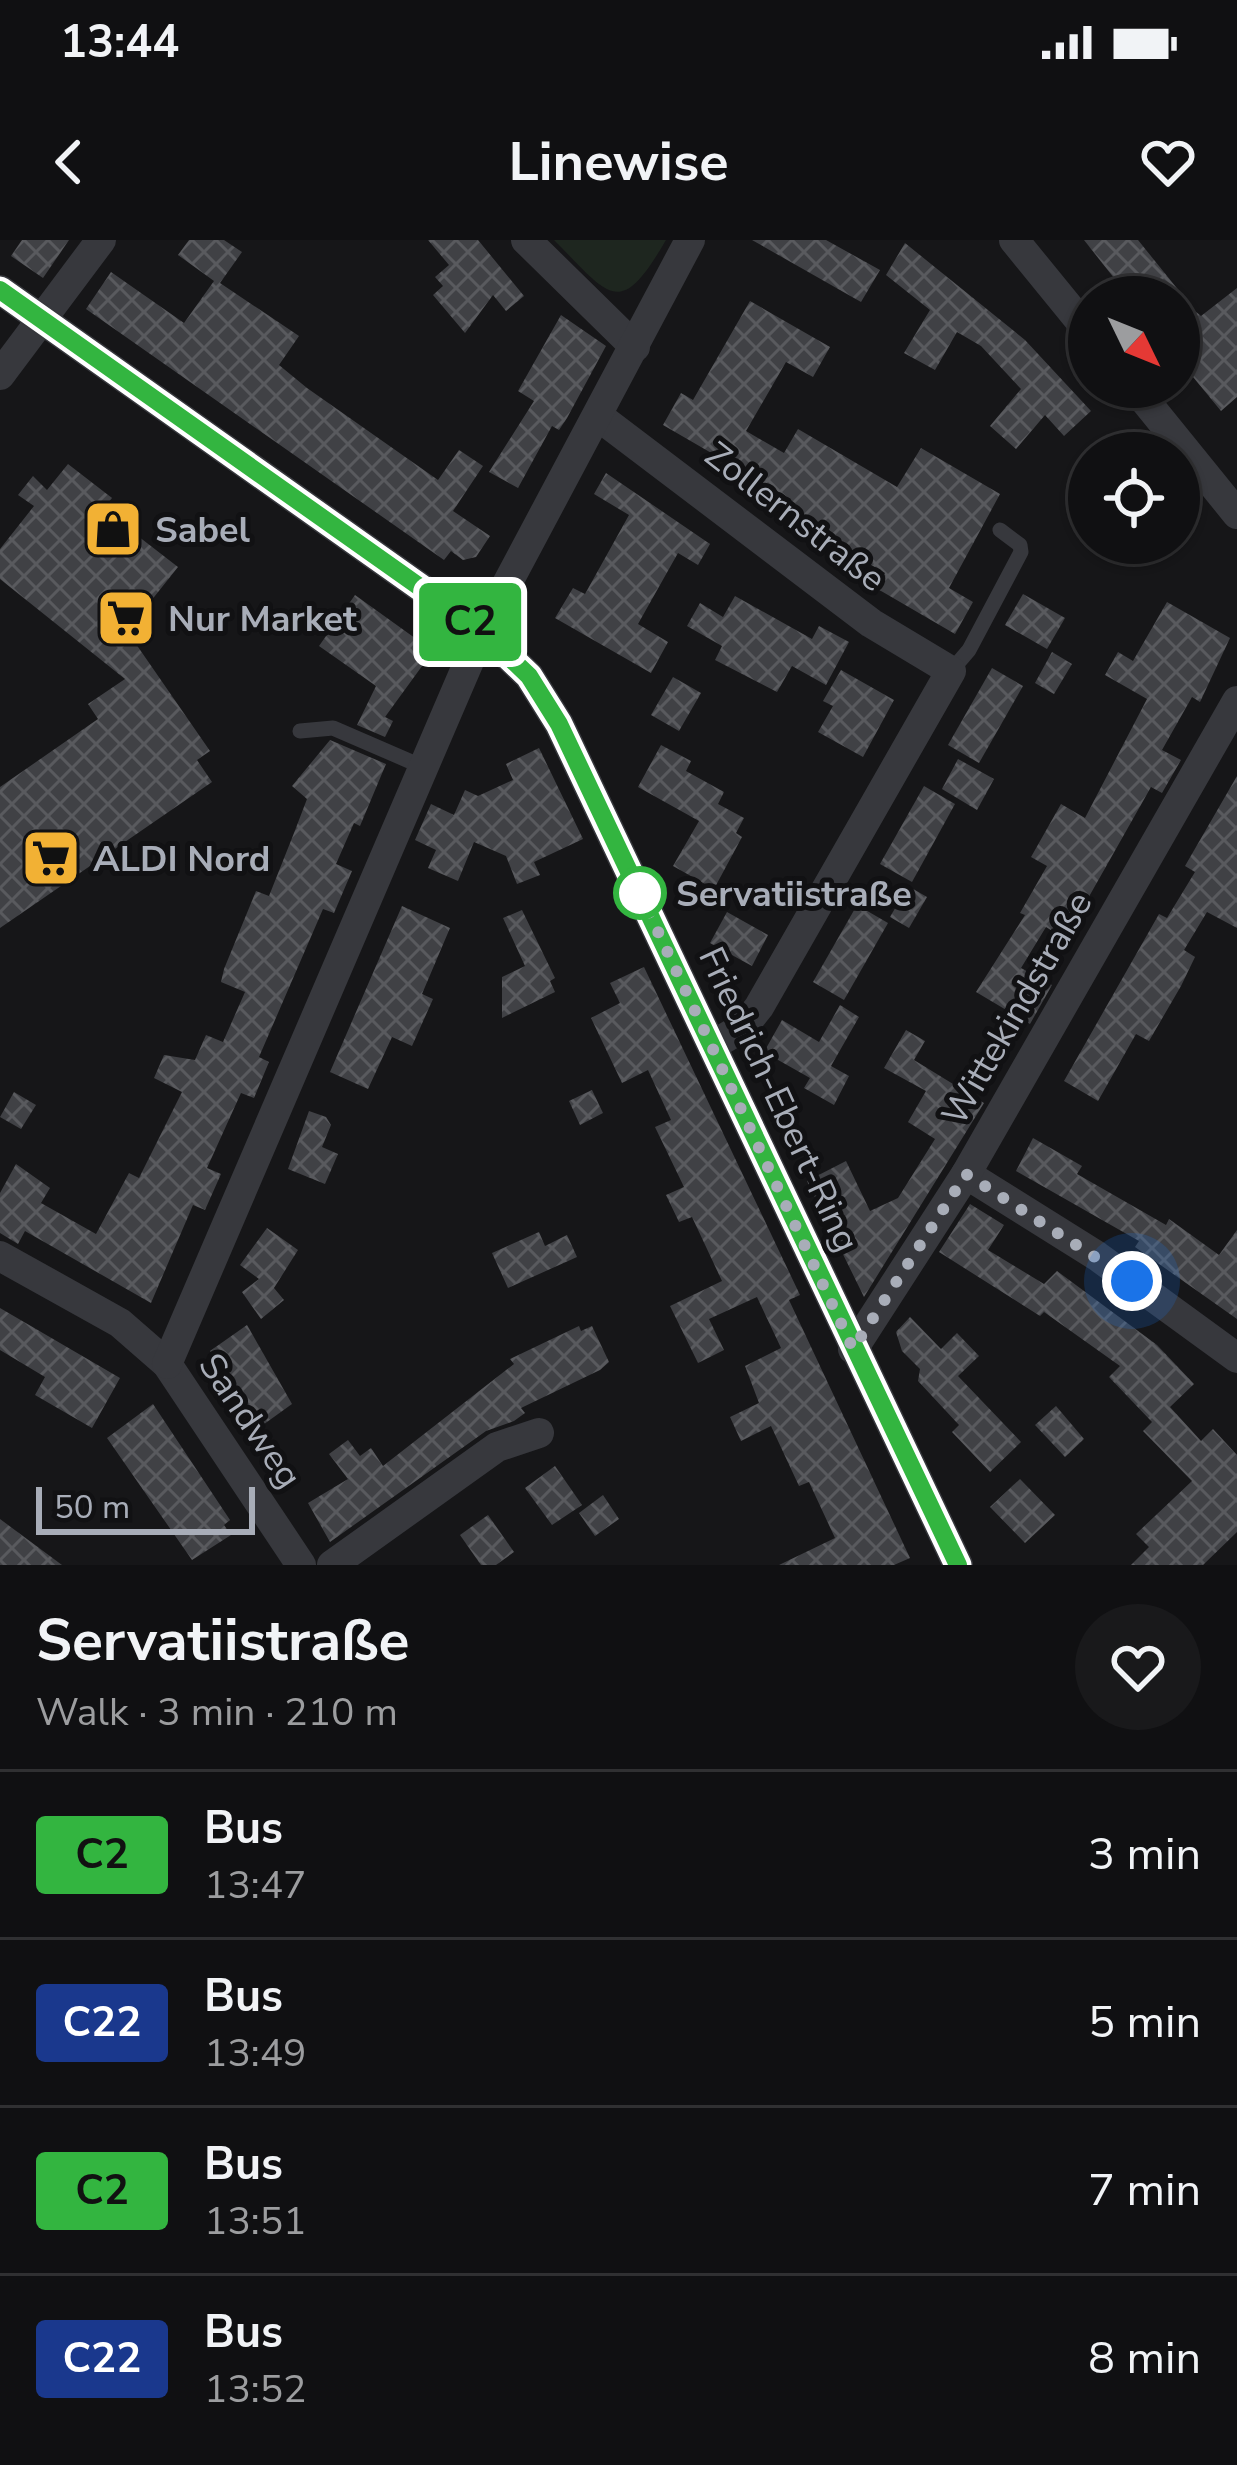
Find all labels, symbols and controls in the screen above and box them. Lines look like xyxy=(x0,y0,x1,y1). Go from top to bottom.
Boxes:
text: 13:44 xyxy=(60,12,179,73)
text: Linewise xyxy=(509,125,729,199)
icon: back xyxy=(36,129,102,195)
icon: heart xyxy=(1135,129,1201,195)
north arrow xyxy=(1068,276,1200,408)
map controls xyxy=(1068,276,1200,564)
street label: Zollernstraße xyxy=(694,431,896,603)
button: locate xyxy=(1068,432,1200,564)
shop icon: Sabel xyxy=(82,498,144,560)
place label: Sabel xyxy=(155,506,251,555)
line badge: C2 xyxy=(416,583,524,661)
supermarket icon: Nur Market xyxy=(95,587,157,649)
text: C2 xyxy=(443,593,497,650)
place label: Nur Market xyxy=(168,595,357,644)
supermarket icon: ALDI Nord xyxy=(20,827,82,889)
place label: ALDI Nord xyxy=(93,835,270,884)
marker: Servatiistraße xyxy=(615,868,665,918)
place label: Servatiistraße xyxy=(676,870,912,919)
street label: Wittekindstraße xyxy=(931,883,1104,1135)
street label: Friedrich-Ebert-Ring xyxy=(687,939,871,1260)
your location xyxy=(1102,1251,1162,1311)
street label: Sandweg xyxy=(187,1344,313,1498)
scale bar xyxy=(36,1481,255,1534)
text: 50 m xyxy=(54,1485,130,1530)
text: Servatiistraße xyxy=(36,1602,409,1680)
button: heart xyxy=(1075,1604,1201,1730)
text: Walk · 3 min · 210 m xyxy=(36,1686,398,1739)
text: Bus xyxy=(204,1798,283,1859)
text: 3 min xyxy=(1088,1824,1201,1885)
text: C2 xyxy=(75,1826,129,1883)
text: 13:47 xyxy=(204,1859,307,1912)
text: Bus xyxy=(204,1966,283,2027)
text: 5 min xyxy=(1088,1992,1201,2053)
text: C22 xyxy=(63,1994,141,2051)
text: 13:49 xyxy=(204,2027,307,2080)
text: Bus xyxy=(204,2134,283,2195)
text: 7 min xyxy=(1088,2160,1201,2221)
text: C2 xyxy=(75,2162,129,2219)
text: 13:51 xyxy=(204,2195,307,2248)
text: Bus xyxy=(204,2302,283,2363)
text: 8 min xyxy=(1088,2328,1201,2389)
text: C22 xyxy=(63,2330,141,2387)
text: 13:52 xyxy=(204,2363,307,2416)

